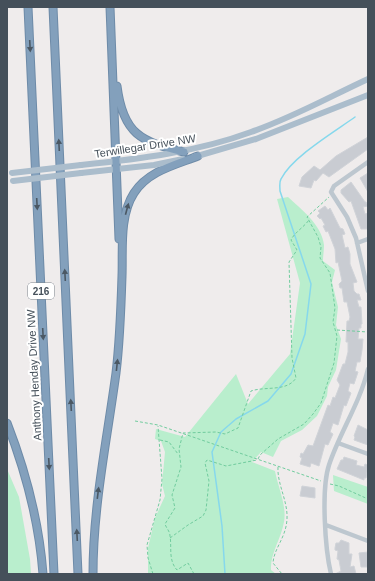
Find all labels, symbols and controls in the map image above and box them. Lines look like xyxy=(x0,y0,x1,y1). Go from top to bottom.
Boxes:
one-way arrow xyxy=(26,40,33,52)
street label: Terwillegar Drive NW xyxy=(93,132,197,160)
one-way arrow xyxy=(56,138,62,151)
one-way arrow xyxy=(34,198,40,211)
one-way arrow xyxy=(124,203,130,215)
one-way arrow xyxy=(61,269,68,281)
road number: 216 xyxy=(28,283,54,299)
street label: Anthony Henday Drive NW xyxy=(25,308,43,441)
one-way arrow xyxy=(40,328,46,341)
one-way arrow xyxy=(114,359,120,371)
one-way arrow xyxy=(67,399,74,411)
one-way arrow xyxy=(46,457,53,470)
one-way arrow xyxy=(95,487,101,499)
one-way arrow xyxy=(73,529,80,541)

